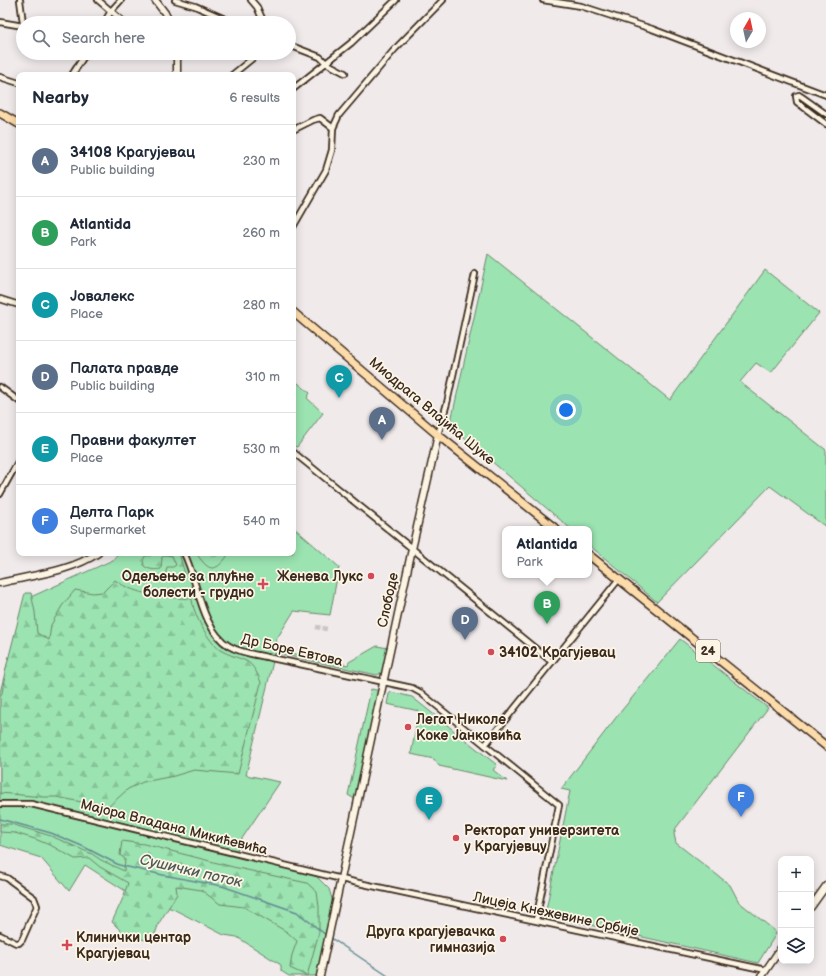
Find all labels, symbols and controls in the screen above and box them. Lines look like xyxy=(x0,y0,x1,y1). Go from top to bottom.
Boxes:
north arrow xyxy=(730,12,766,48)
search box xyxy=(16,16,296,60)
icon: search xyxy=(30,27,52,49)
text: Search here xyxy=(62,29,145,48)
text: Nearby xyxy=(32,88,89,108)
text: 6 results xyxy=(230,90,280,106)
text: 34108 Крагујевац xyxy=(70,143,195,162)
text: A xyxy=(41,153,49,169)
text: 230 m xyxy=(243,153,280,169)
text: Public building xyxy=(70,162,155,178)
text: Atlantida xyxy=(70,215,131,234)
text: B xyxy=(40,225,50,241)
text: 260 m xyxy=(242,225,280,241)
text: Park xyxy=(70,234,96,250)
text: Јовалекс xyxy=(70,287,135,306)
text: C xyxy=(40,297,50,313)
text: 280 m xyxy=(243,297,280,313)
text: Place xyxy=(70,306,103,322)
street label: Миодрага Влајића Шуке xyxy=(366,353,498,469)
text: Палата правде xyxy=(70,359,179,378)
pin: C xyxy=(326,365,352,398)
text: D xyxy=(40,369,50,385)
text: 310 m xyxy=(245,369,280,385)
text: Public building xyxy=(70,378,155,394)
your location xyxy=(556,400,576,420)
pin: A xyxy=(369,407,395,440)
text: Правни факултет xyxy=(70,431,196,450)
text: E xyxy=(41,441,49,457)
text: 530 m xyxy=(243,441,280,457)
text: Place xyxy=(70,450,103,466)
text: Делта Парк xyxy=(70,503,154,522)
text: F xyxy=(41,513,49,529)
text: 540 m xyxy=(243,513,280,529)
text: Supermarket xyxy=(70,522,146,538)
popup xyxy=(502,526,592,578)
text: Atlantida xyxy=(516,535,578,554)
text: Park xyxy=(516,554,543,570)
place label: Одељење за плућне болести - грудно xyxy=(122,568,254,601)
place label: Женева Лукс xyxy=(277,568,363,585)
marker: Женева Лукс xyxy=(366,571,376,581)
street label: Слободе xyxy=(374,571,402,629)
marker: Одељење за плућне болести - грудно xyxy=(257,578,269,590)
pin: B xyxy=(534,591,560,624)
pin: D xyxy=(452,607,478,640)
street label: Др Боре Евтова xyxy=(240,630,345,670)
road number: 24 xyxy=(696,640,720,662)
place label: 34102 Крагујевац xyxy=(499,644,616,661)
marker: 34102 Крагујевац xyxy=(486,647,496,657)
place label: Легат Николе Коке Јанковића xyxy=(415,711,522,744)
marker: Легат Николе Коке Јанковића xyxy=(403,722,413,732)
pin: F xyxy=(728,784,754,817)
pin: E xyxy=(416,787,442,820)
street label: Мајора Владана Микићевића xyxy=(79,795,270,859)
place label: Ректорат универзитета у Крагујевцу xyxy=(464,822,620,855)
marker: Ректорат универзитета у Крагујевцу xyxy=(451,833,461,843)
water label: Сушички поток xyxy=(138,850,245,892)
map controls xyxy=(778,856,814,964)
button: + xyxy=(778,856,814,892)
street label: Лицеја Кнежевине Србије xyxy=(471,888,641,940)
button: − xyxy=(778,892,814,928)
place label: Друга крагујевачка гимназија xyxy=(366,923,496,956)
button: layers xyxy=(778,928,814,964)
place label: Клинички центар Крагујевац xyxy=(76,929,192,962)
marker: Друга крагујевачка гимназија xyxy=(498,934,508,944)
marker: Клинички центар Крагујевац xyxy=(61,939,73,951)

